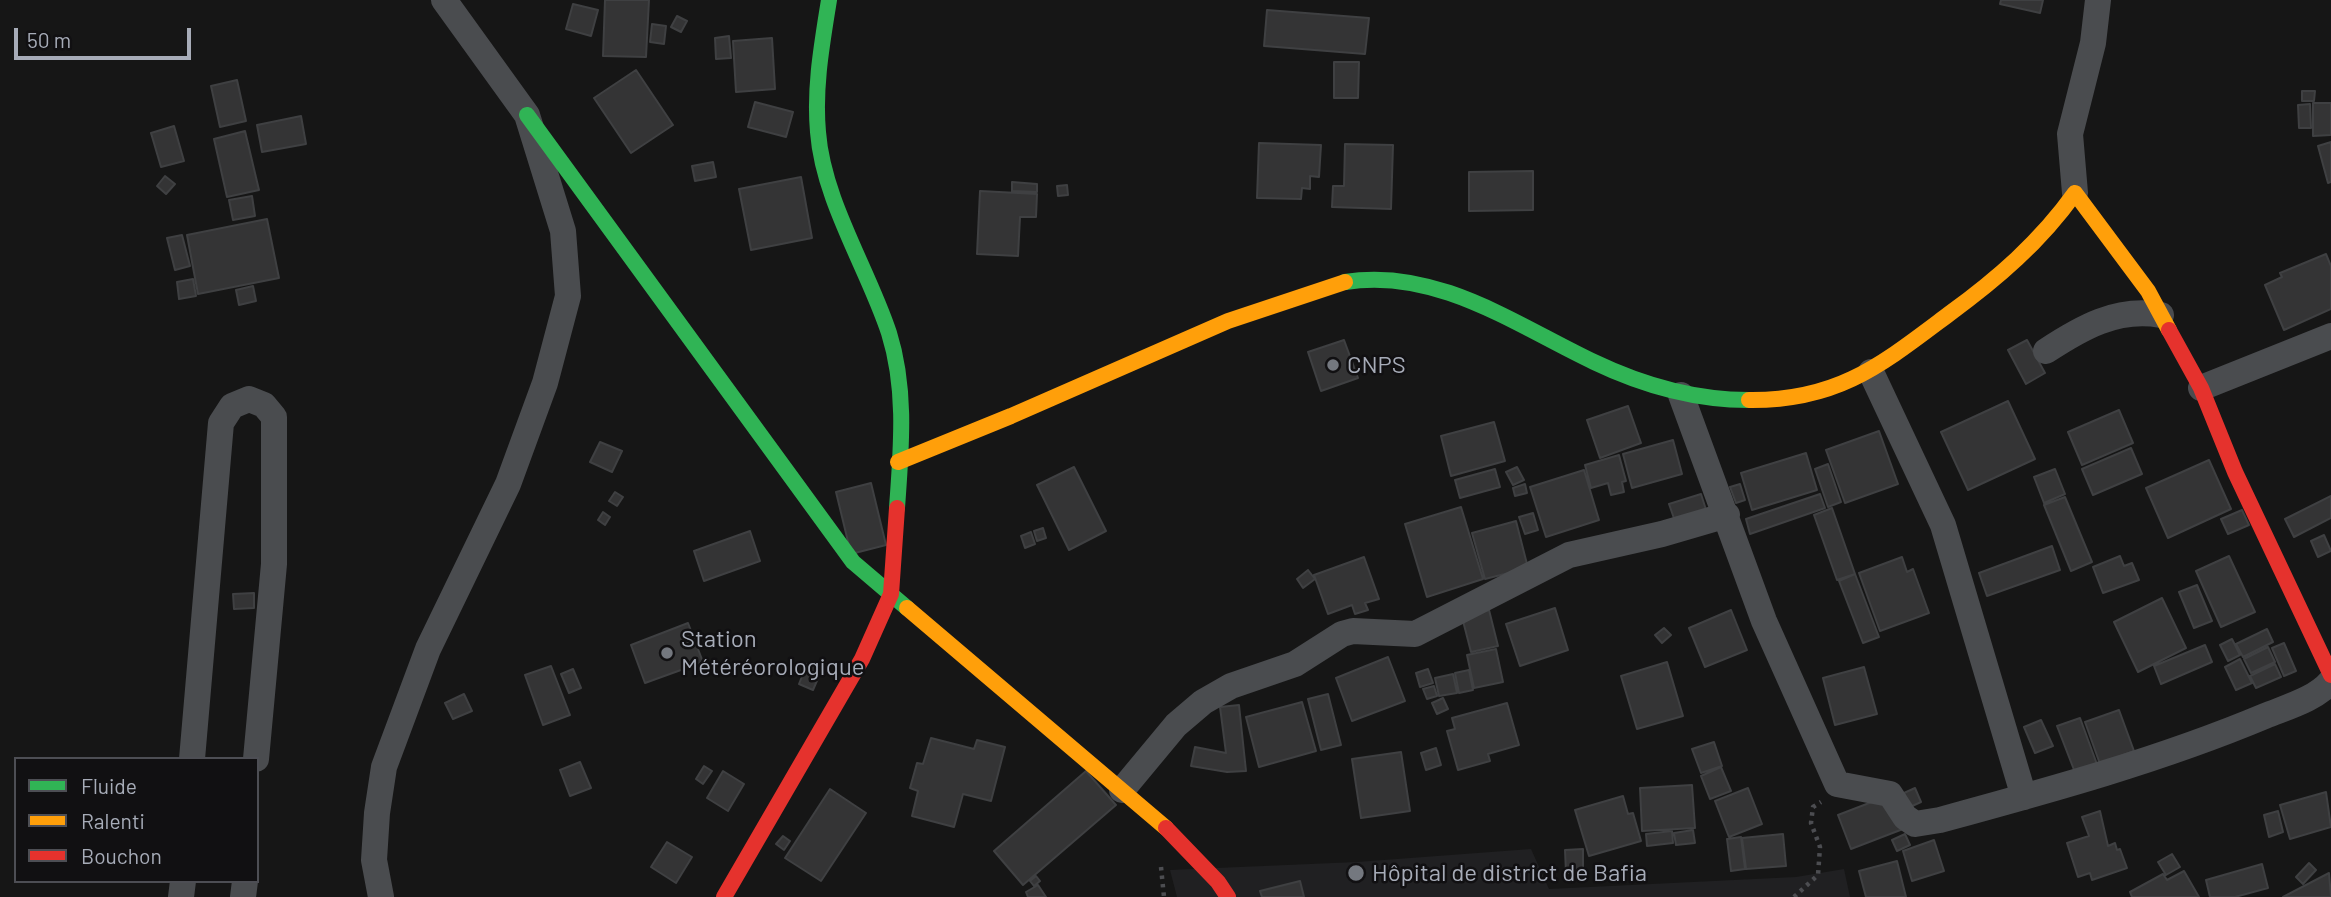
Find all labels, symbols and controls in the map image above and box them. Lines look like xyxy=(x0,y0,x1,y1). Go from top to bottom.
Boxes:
scale bar xyxy=(18,14,194,58)
text: 50 m xyxy=(27,27,71,52)
place label: CNPS xyxy=(1347,351,1406,379)
marker: CNPS xyxy=(1325,357,1341,373)
place label: Station Météréorologique xyxy=(681,625,865,681)
marker: Station Météréorologique xyxy=(659,645,675,661)
legend xyxy=(14,757,259,883)
text: Fluide xyxy=(81,773,137,798)
text: Ralenti xyxy=(81,808,145,833)
text: Bouchon xyxy=(81,843,162,868)
place label: Hôpital de district de Bafia xyxy=(1372,859,1647,887)
marker: Hôpital de district de Bafia xyxy=(1346,863,1366,883)

